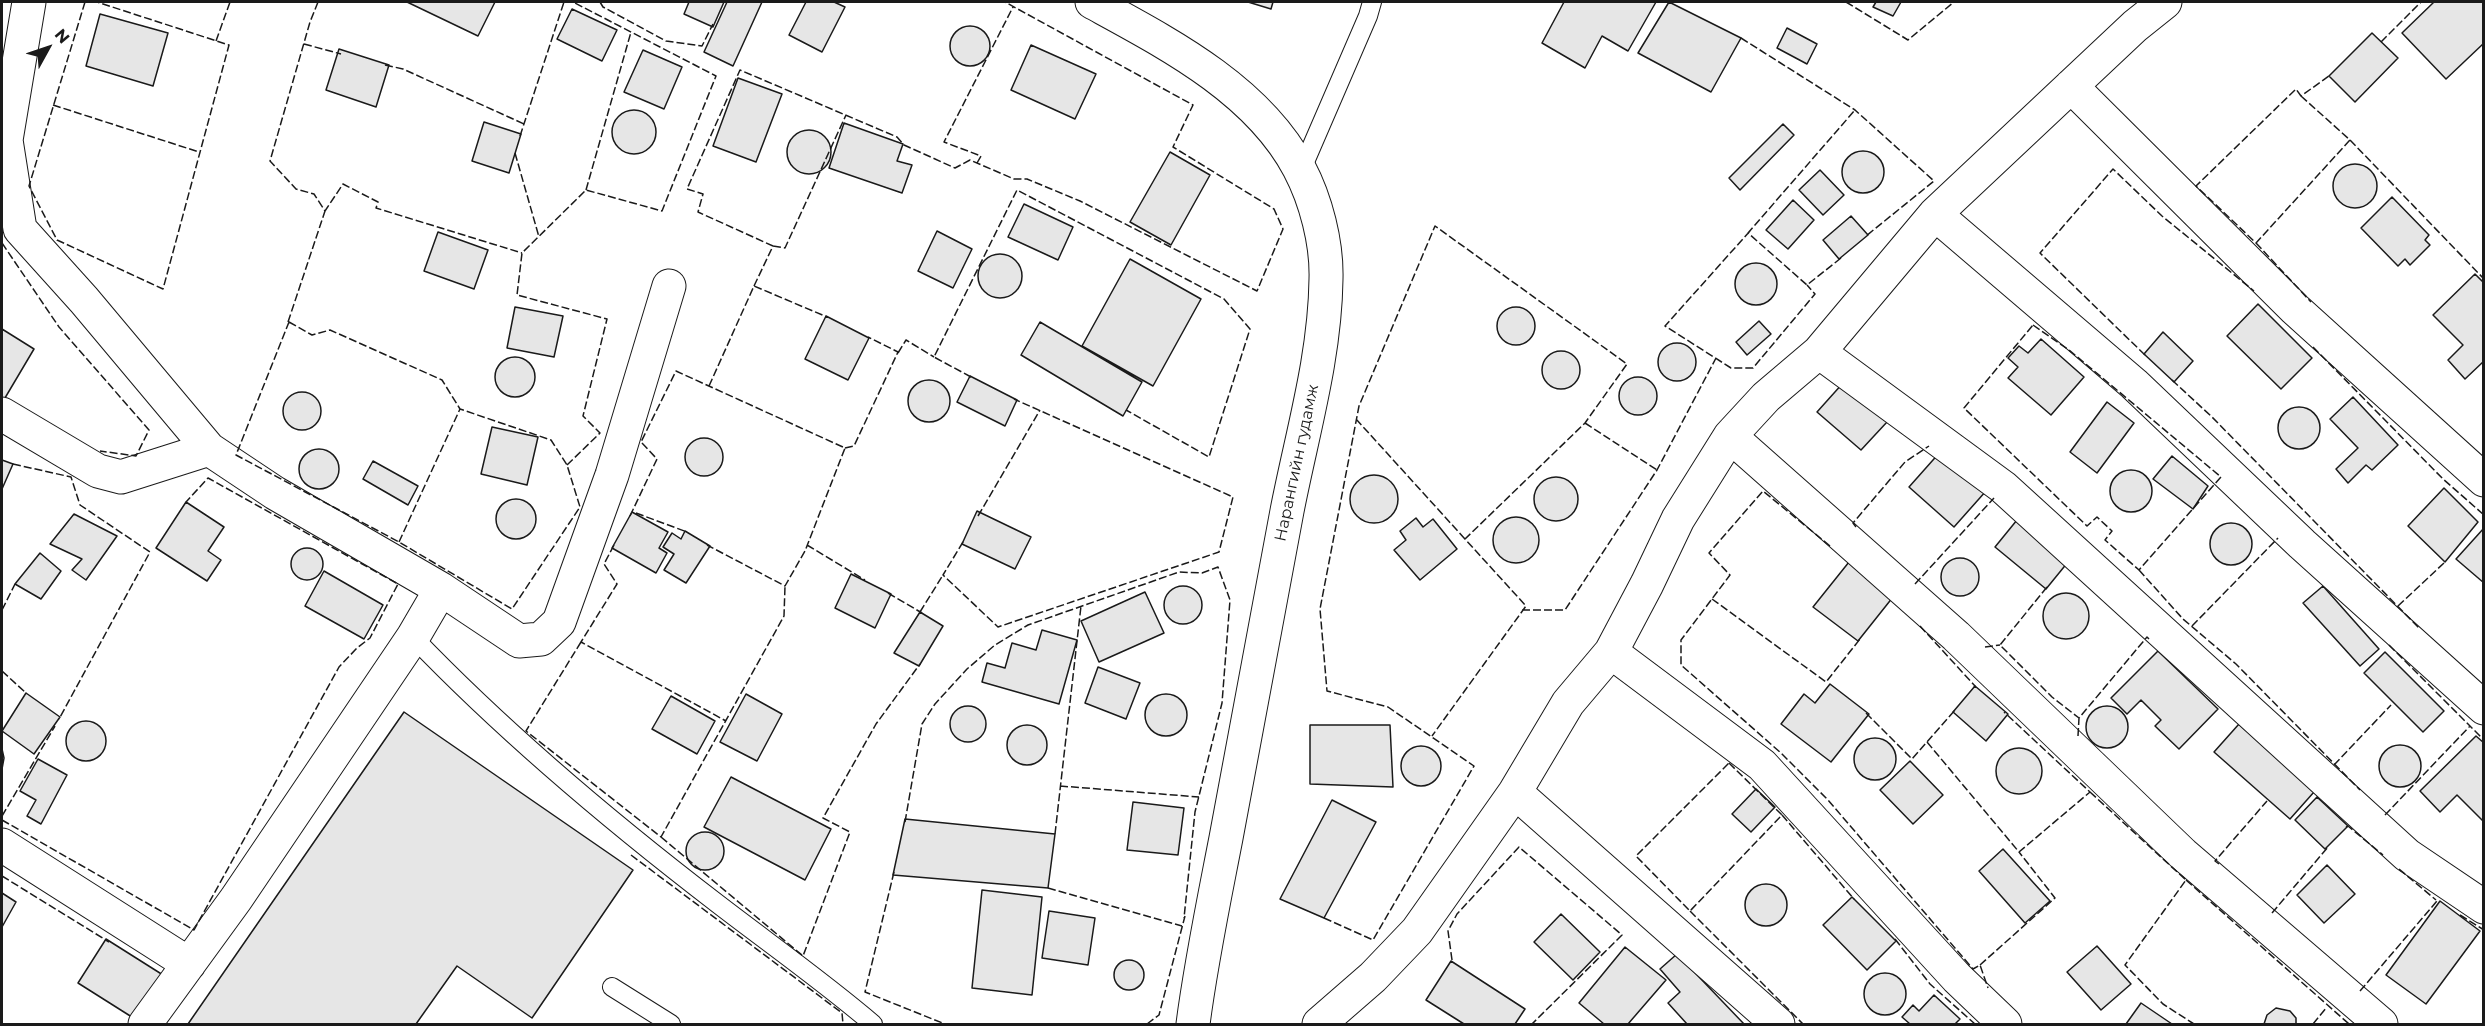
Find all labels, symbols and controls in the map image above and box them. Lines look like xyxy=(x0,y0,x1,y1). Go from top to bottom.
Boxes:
north arrow xyxy=(18,18,78,78)
text: N xyxy=(51,25,74,47)
street label: Нарангийн гудамж xyxy=(1271,383,1323,543)

